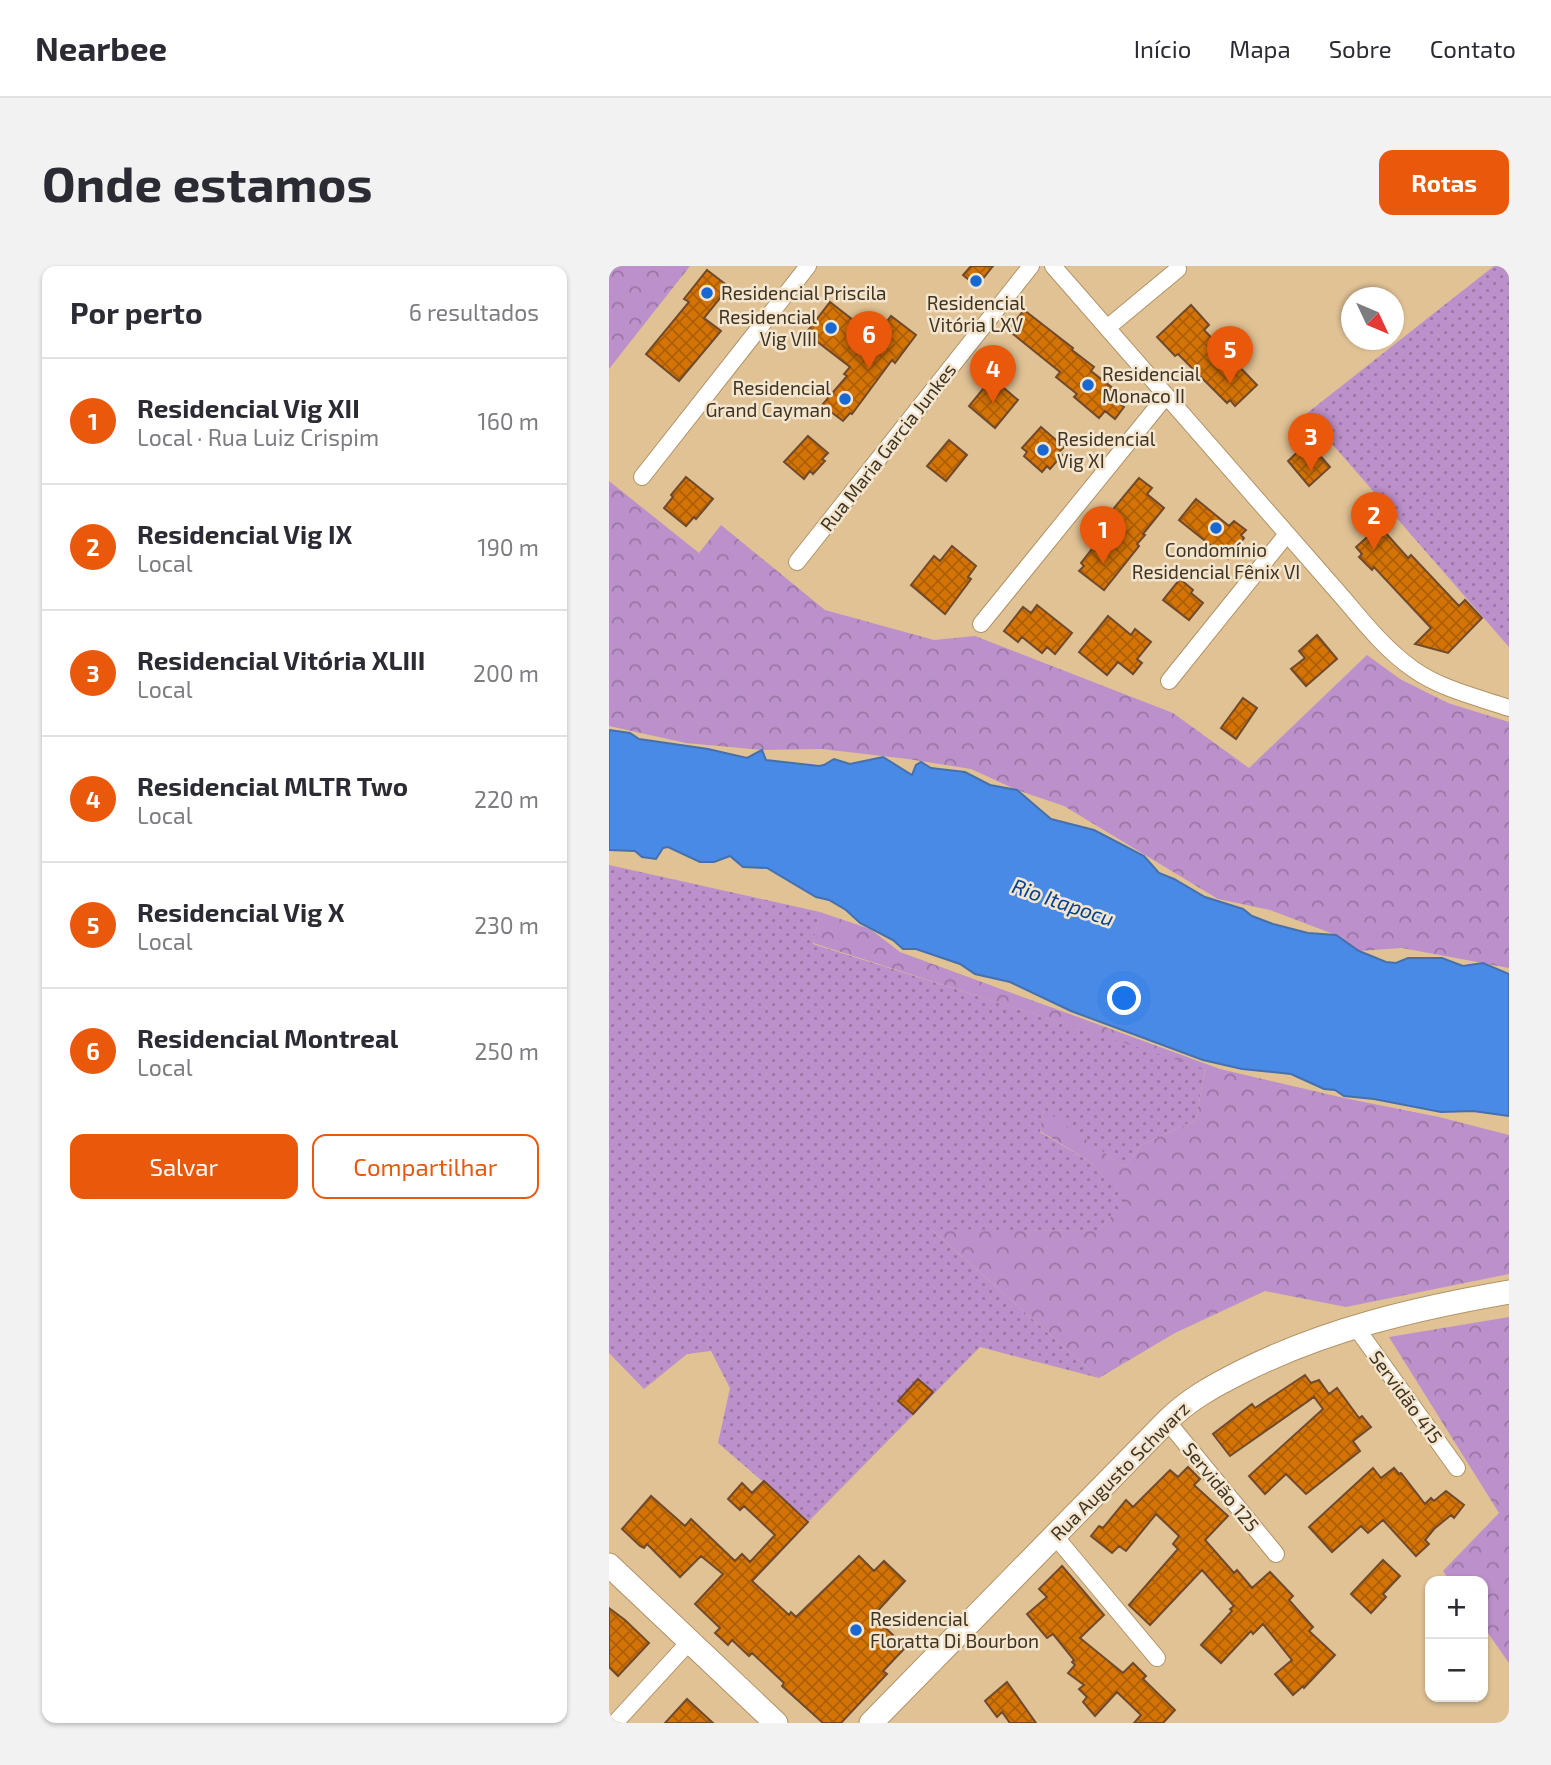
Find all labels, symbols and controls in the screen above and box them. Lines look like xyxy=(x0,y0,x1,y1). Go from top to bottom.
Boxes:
text: Nearbee xyxy=(35,28,167,68)
text: Início xyxy=(1134,34,1191,63)
text: Mapa xyxy=(1229,34,1291,63)
text: Sobre xyxy=(1329,34,1392,63)
text: Contato xyxy=(1430,34,1516,63)
button: Rotas xyxy=(1379,150,1509,215)
text: Onde estamos xyxy=(42,153,372,212)
marker: Residencial Vitória LXV xyxy=(968,273,984,289)
place label: Residencial Priscila xyxy=(721,281,886,304)
marker: Residencial Priscila xyxy=(699,285,715,301)
north arrow xyxy=(1341,287,1404,350)
place label: Residencial Vitória LXV xyxy=(927,291,1026,336)
text: Por perto xyxy=(70,294,203,330)
text: 6 resultados xyxy=(409,298,539,326)
place label: Residencial Vig VIII xyxy=(719,305,817,350)
pin: 6 xyxy=(846,311,892,369)
marker: Residencial Vig VIII xyxy=(823,320,839,336)
pin: 5 xyxy=(1207,326,1253,384)
pin: 4 xyxy=(970,345,1016,403)
street label: Rua Maria Garcia Junkes xyxy=(815,358,960,535)
place label: Residencial Monaco II xyxy=(1102,362,1201,407)
place label: Residencial Grand Cayman xyxy=(705,376,831,421)
marker: Residencial Monaco II xyxy=(1080,377,1096,393)
marker: Residencial Grand Cayman xyxy=(837,391,853,407)
text: Residencial Vig XII xyxy=(137,392,360,423)
text: 1 xyxy=(88,407,98,435)
text: 160 m xyxy=(478,407,539,435)
pin: 3 xyxy=(1288,413,1334,471)
text: Local · Rua Luiz Crispim xyxy=(137,423,379,451)
place label: Residencial Vig XI xyxy=(1057,427,1156,472)
marker: Residencial Vig XI xyxy=(1035,442,1051,458)
pin: 2 xyxy=(1351,492,1397,550)
pin: 1 xyxy=(1080,506,1126,564)
text: Residencial Vig IX xyxy=(137,518,352,549)
marker: Condomínio Residencial Fênix VI xyxy=(1208,520,1224,536)
text: 2 xyxy=(86,533,100,561)
text: 190 m xyxy=(478,533,539,561)
place label: Condomínio Residencial Fênix VI xyxy=(1132,538,1300,583)
text: Local xyxy=(137,549,193,577)
text: Residencial Vitória XLIII xyxy=(137,644,425,675)
text: 3 xyxy=(86,659,100,687)
text: 200 m xyxy=(473,659,539,687)
text: Local xyxy=(137,675,193,703)
text: Residencial MLTR Two xyxy=(137,770,408,801)
text: 4 xyxy=(86,785,100,813)
text: 220 m xyxy=(474,785,539,813)
text: Local xyxy=(137,801,193,829)
water label: Rio Itapocu xyxy=(1009,872,1118,931)
text: Residencial Vig X xyxy=(137,896,345,927)
text: 5 xyxy=(87,911,99,939)
text: 230 m xyxy=(474,911,539,939)
text: Local xyxy=(137,927,193,955)
your location xyxy=(1107,981,1141,1015)
text: Residencial Montreal xyxy=(137,1022,398,1053)
text: 6 xyxy=(86,1037,100,1065)
text: 250 m xyxy=(475,1037,539,1065)
text: Local xyxy=(137,1053,193,1081)
button: Salvar xyxy=(70,1134,298,1199)
button: Compartilhar xyxy=(312,1134,539,1199)
street label: Servidão 415 xyxy=(1365,1346,1448,1448)
street label: Rua Augusto Schwarz xyxy=(1045,1396,1194,1545)
street label: Servidão 125 xyxy=(1178,1437,1264,1536)
map controls xyxy=(1425,1576,1488,1702)
button: + xyxy=(1425,1576,1488,1639)
place label: Residencial Floratta Di Bourbon xyxy=(870,1607,1039,1652)
marker: Residencial Floratta Di Bourbon xyxy=(848,1622,864,1638)
button: − xyxy=(1425,1639,1488,1702)

